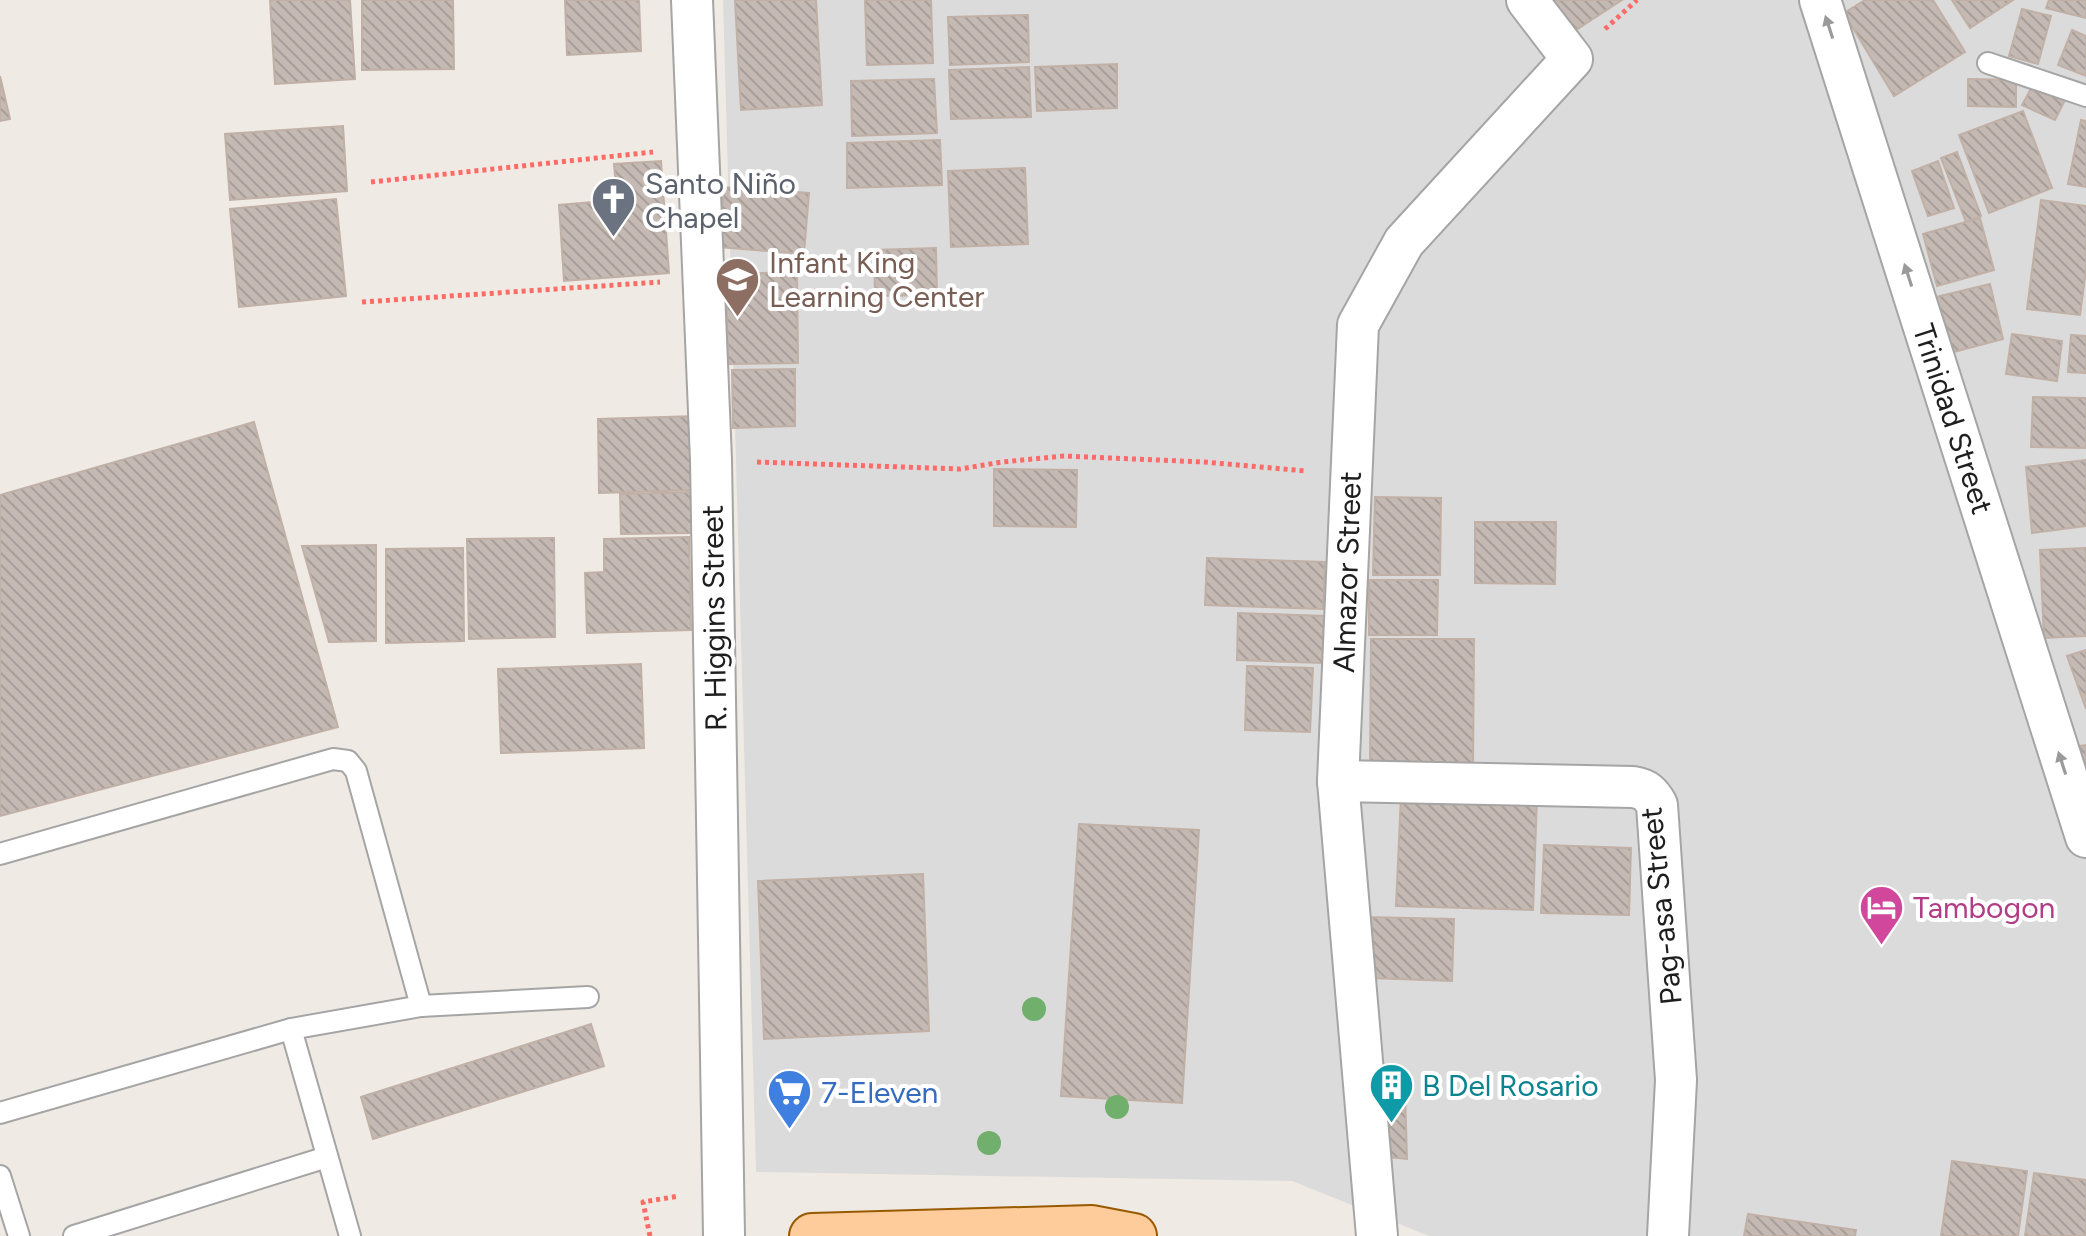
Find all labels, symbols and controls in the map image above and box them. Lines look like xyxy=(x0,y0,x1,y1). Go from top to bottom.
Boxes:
one-way arrow xyxy=(1822,15,1835,39)
place label: Santo Niño Chapel xyxy=(645,165,796,236)
church icon: Santo Niño Chapel xyxy=(590,176,638,239)
place label: Infant King Learning Center xyxy=(769,244,984,315)
school or university icon: Infant King Learning Center xyxy=(714,255,762,318)
one-way arrow xyxy=(1901,262,1913,286)
street label: Trinidad Street xyxy=(1905,319,2001,519)
street label: Almazor Street xyxy=(1325,471,1369,673)
street label: R. Higgins Street xyxy=(694,505,734,731)
one-way arrow xyxy=(2056,750,2068,774)
street label: Pag-asa Street xyxy=(1632,805,1690,1007)
hotel icon: Tambogon xyxy=(1858,883,1906,946)
place label: Tambogon xyxy=(1913,889,2055,926)
building icon: B Del Rosario xyxy=(1367,1061,1415,1124)
place label: B Del Rosario xyxy=(1422,1067,1599,1104)
supermarket icon: 7-Eleven xyxy=(766,1068,814,1131)
place label: 7-Eleven xyxy=(821,1074,938,1111)

